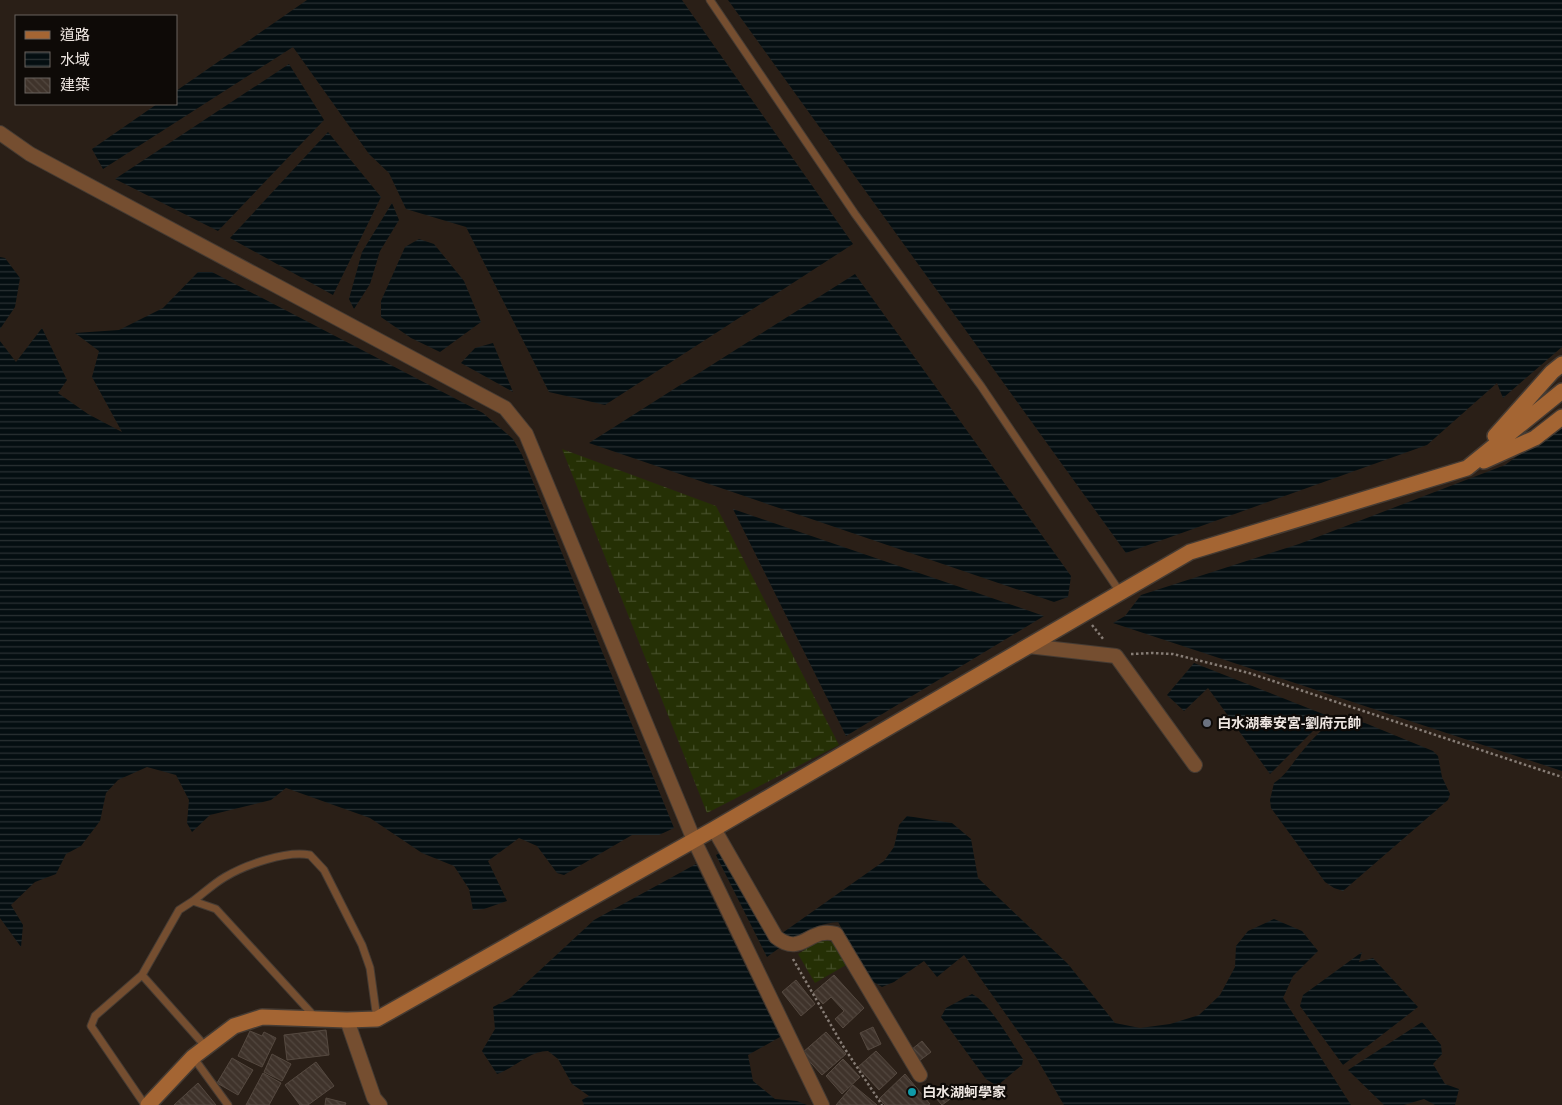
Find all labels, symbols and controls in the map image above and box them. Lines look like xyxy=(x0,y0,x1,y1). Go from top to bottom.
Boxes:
legend xyxy=(15,15,178,105)
text: 道路 xyxy=(60,24,90,44)
text: 水域 xyxy=(60,49,90,69)
text: 建築 xyxy=(60,74,90,94)
place label: 白水湖奉安宮-劉府元帥 xyxy=(1217,713,1361,732)
marker: 白水湖奉安宮-劉府元帥 xyxy=(1201,717,1213,729)
place label: 白水湖蚵學家 xyxy=(922,1082,1006,1101)
marker: 白水湖蚵學家 xyxy=(906,1086,918,1098)

